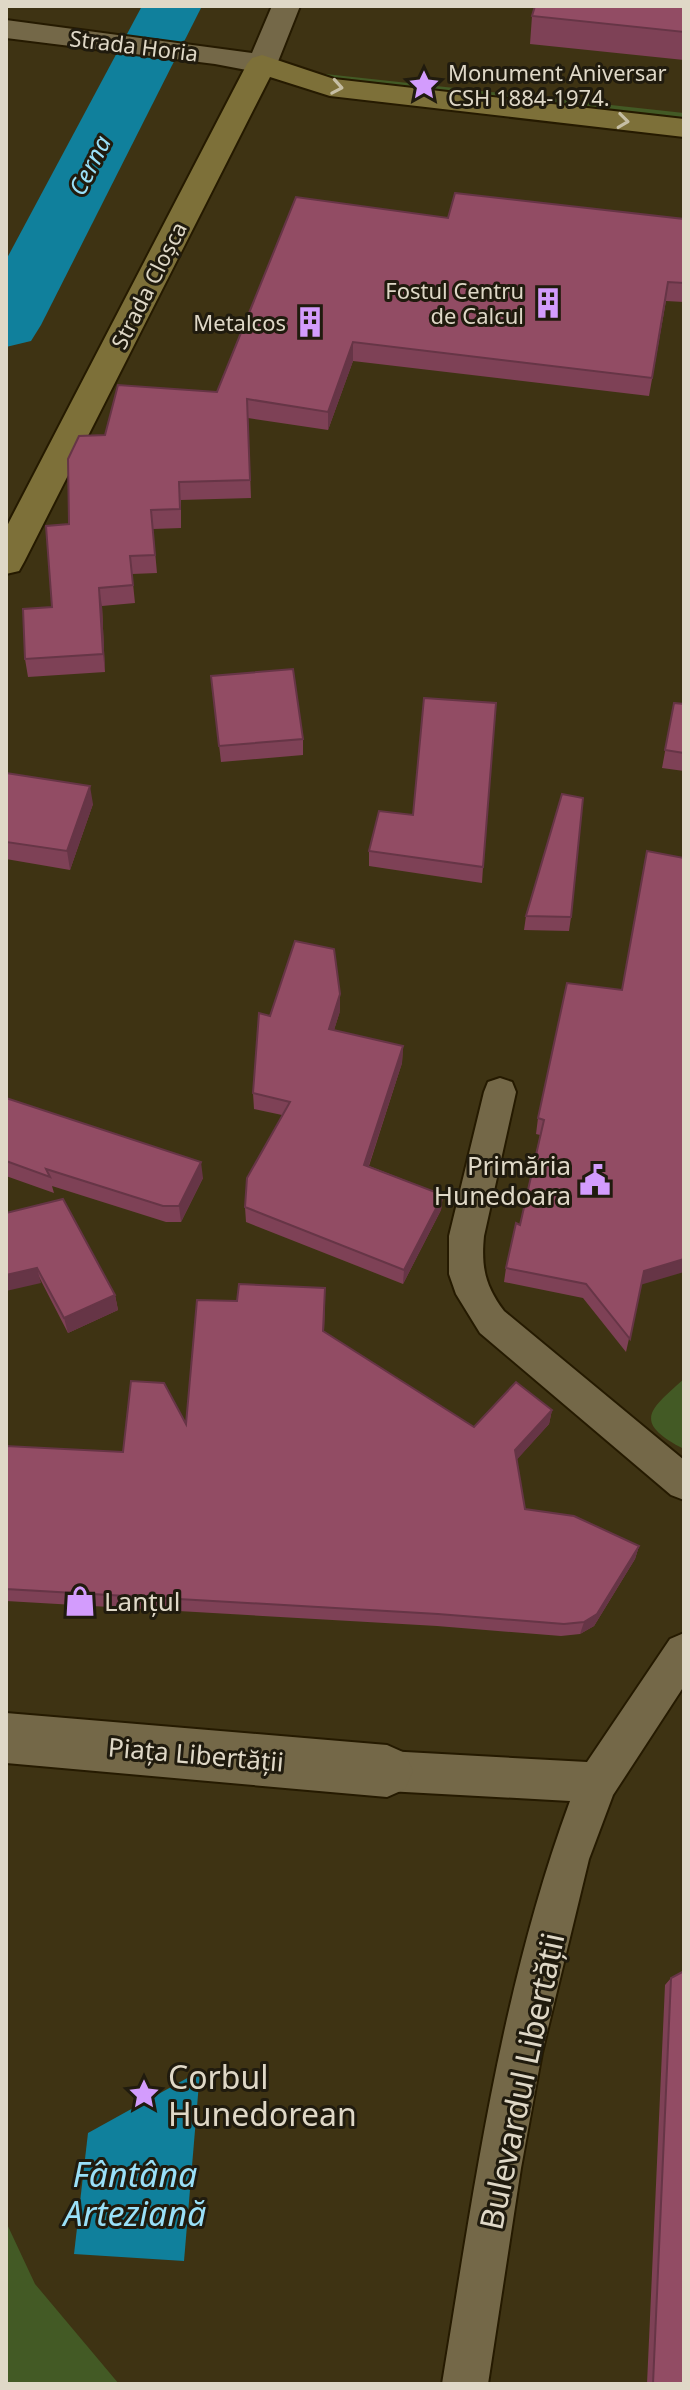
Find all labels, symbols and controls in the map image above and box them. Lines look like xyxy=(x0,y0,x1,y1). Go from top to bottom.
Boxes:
street label: Strada Horia xyxy=(68,22,200,68)
place label: Monument Aniversar CSH 1884-1974. xyxy=(448,57,667,112)
place icon: Monument Aniversar CSH 1884-1974. xyxy=(407,68,441,102)
one-way arrow xyxy=(330,77,343,94)
one-way arrow xyxy=(616,113,629,130)
water label: Cerna xyxy=(60,129,118,201)
street label: Strada Cloșca xyxy=(103,216,193,354)
place label: Fostul Centru de Calcul xyxy=(385,275,524,330)
building icon: Fostul Centru de Calcul xyxy=(531,286,565,320)
building icon: Metalcos xyxy=(293,305,327,339)
place label: Metalcos xyxy=(193,307,286,337)
place label: Primăria Hunedoara xyxy=(434,1147,571,1213)
public building icon: Primăria Hunedoara xyxy=(578,1163,612,1197)
place label: Lanțul xyxy=(104,1583,180,1619)
shop icon: Lanțul xyxy=(63,1584,97,1618)
street label: Piața Libertății xyxy=(107,1728,285,1780)
street label: Bulevardul Libertății xyxy=(469,1929,573,2233)
place label: Corbul Hunedorean xyxy=(168,2055,357,2135)
place icon: Corbul Hunedorean xyxy=(127,2077,161,2111)
water label: Fântâna Arteziană xyxy=(62,2151,206,2236)

